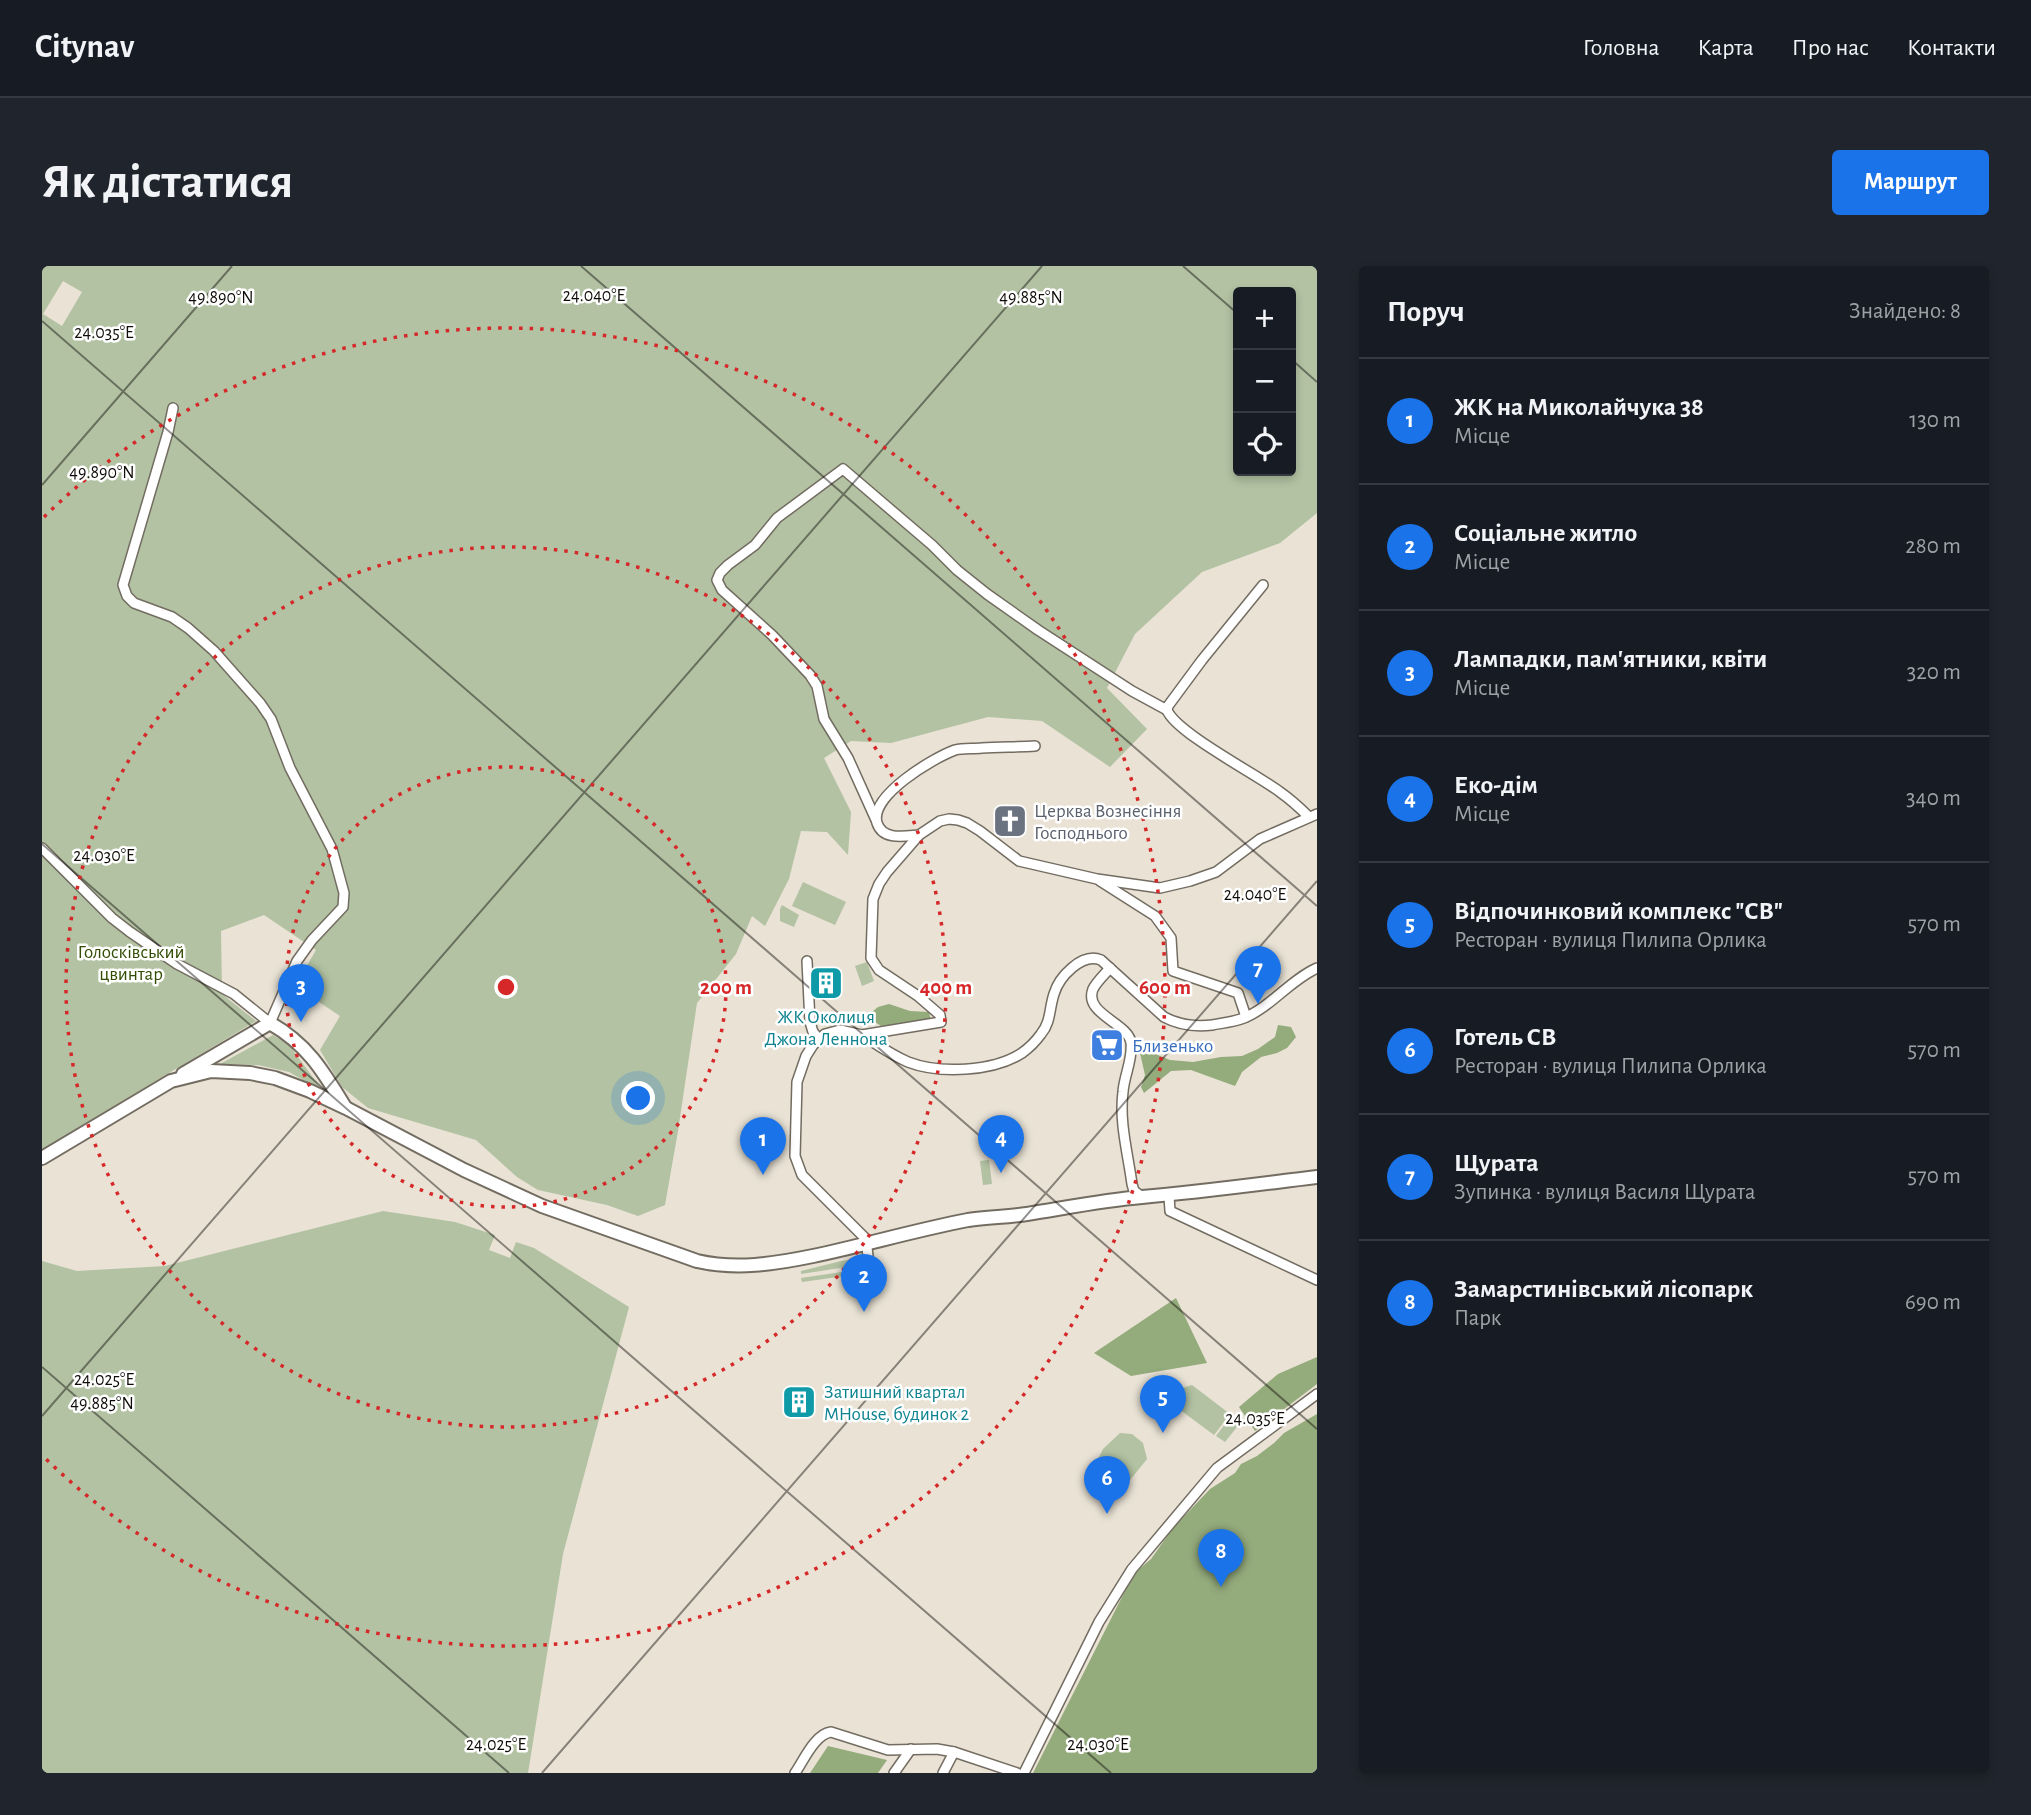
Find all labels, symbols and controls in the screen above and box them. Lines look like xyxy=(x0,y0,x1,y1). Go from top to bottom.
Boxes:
text: Citynav xyxy=(35,31,134,64)
text: Головна xyxy=(1583,36,1659,60)
text: Карта xyxy=(1697,36,1754,60)
text: Про нас xyxy=(1792,36,1869,60)
text: Контакти xyxy=(1907,36,1996,60)
button: Маршрут xyxy=(1832,150,1989,215)
text: Як дістатися xyxy=(42,158,293,207)
text: 24.040°E xyxy=(563,287,626,305)
map controls xyxy=(1233,287,1296,476)
button: + xyxy=(1233,287,1296,350)
text: 49.890°N xyxy=(188,289,254,307)
text: 49.885°N xyxy=(999,289,1063,307)
text: Поруч xyxy=(1387,297,1465,327)
text: Знайдено: 8 xyxy=(1849,300,1961,323)
text: 24.035°E xyxy=(74,324,134,342)
button: − xyxy=(1233,350,1296,413)
text: ЖК на Миколайчука 38 xyxy=(1454,394,1704,420)
text: 1 xyxy=(1406,409,1414,432)
text: 130 m xyxy=(1909,409,1961,432)
button: locate xyxy=(1233,413,1296,476)
text: Місце xyxy=(1454,425,1510,448)
text: 49.890°N xyxy=(69,464,135,482)
text: Соціальне житло xyxy=(1454,520,1637,546)
text: 2 xyxy=(1405,535,1415,558)
text: 280 m xyxy=(1905,535,1961,558)
text: Місце xyxy=(1454,551,1510,574)
text: Лампадки, пам'ятники, квіти xyxy=(1454,646,1767,672)
text: 3 xyxy=(1405,661,1415,684)
text: 320 m xyxy=(1907,661,1961,684)
text: Місце xyxy=(1454,677,1510,700)
text: Еко-дім xyxy=(1454,772,1538,798)
text: 4 xyxy=(1404,787,1416,810)
text: 340 m xyxy=(1906,787,1961,810)
church icon: Церква Вознесіння Господнього xyxy=(991,802,1029,840)
place label: Церква Вознесіння Господнього xyxy=(1034,802,1181,843)
text: Місце xyxy=(1454,803,1510,826)
text: 24.030°E xyxy=(73,847,135,865)
text: 24.040°E xyxy=(1224,886,1287,904)
text: Відпочинковий комплекс "СВ" xyxy=(1454,898,1783,924)
text: 5 xyxy=(1405,913,1415,936)
text: 570 m xyxy=(1907,913,1961,936)
text: Ресторан · вулиця Пилипа Орлика xyxy=(1454,929,1767,952)
park label: Голосківський цвинтар xyxy=(78,943,184,984)
pin: 7 xyxy=(1235,946,1281,1004)
pin: 3 xyxy=(278,964,324,1022)
building icon: ЖК Околиця Джона Леннона xyxy=(807,964,845,1002)
centre of rings xyxy=(494,975,518,999)
text: 200 m xyxy=(700,977,752,998)
text: 400 m xyxy=(920,977,972,998)
text: 600 m xyxy=(1139,977,1191,998)
place label: ЖК Околиця Джона Леннона xyxy=(765,1008,888,1049)
text: Готель СВ xyxy=(1454,1024,1556,1050)
supermarket icon: Близенько xyxy=(1088,1026,1126,1064)
place label: Близенько xyxy=(1132,1037,1213,1056)
text: 6 xyxy=(1404,1039,1416,1062)
text: 570 m xyxy=(1907,1039,1961,1062)
text: Ресторан · вулиця Пилипа Орлика xyxy=(1454,1055,1767,1078)
your location xyxy=(621,1081,655,1115)
pin: 4 xyxy=(978,1115,1024,1173)
pin: 1 xyxy=(740,1117,786,1175)
text: Щурата xyxy=(1454,1150,1539,1176)
text: 7 xyxy=(1405,1165,1415,1188)
text: 570 m xyxy=(1907,1165,1961,1188)
text: Зупинка · вулиця Василя Щурата xyxy=(1454,1181,1755,1204)
pin: 2 xyxy=(841,1254,887,1312)
text: Замарстинівський лісопарк xyxy=(1454,1276,1753,1302)
text: 8 xyxy=(1404,1291,1416,1314)
text: 690 m xyxy=(1905,1291,1961,1314)
text: Парк xyxy=(1454,1307,1501,1330)
text: 24.025°E xyxy=(74,1371,134,1389)
pin: 5 xyxy=(1140,1375,1186,1433)
building icon: Затишний квартал MHouse, будинок 2 xyxy=(780,1383,818,1421)
place label: Затишний квартал MHouse, будинок 2 xyxy=(824,1383,970,1424)
text: 49.885°N xyxy=(70,1395,134,1413)
text: 24.035°E xyxy=(1225,1410,1285,1428)
pin: 6 xyxy=(1084,1456,1130,1514)
pin: 8 xyxy=(1198,1529,1244,1587)
text: 24.025°E xyxy=(466,1736,526,1754)
text: 24.030°E xyxy=(1067,1736,1129,1754)

